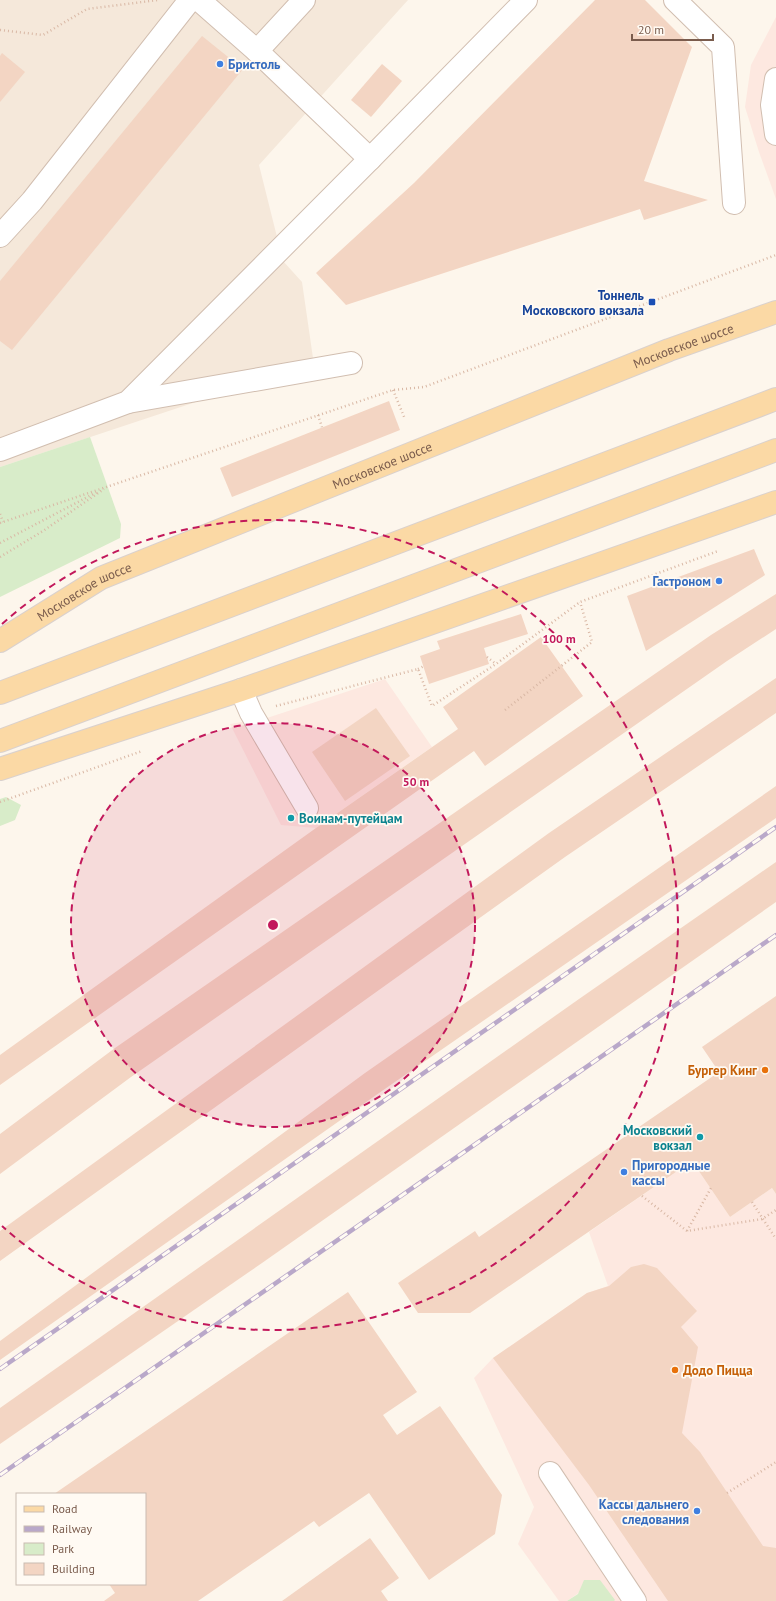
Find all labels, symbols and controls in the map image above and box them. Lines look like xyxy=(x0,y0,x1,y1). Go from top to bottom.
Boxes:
scale bar xyxy=(632,16,713,42)
text: 20 m xyxy=(638,22,664,37)
place label: Бристоль xyxy=(228,56,281,73)
marker: Бристоль xyxy=(215,59,225,69)
place label: Тоннель Московского вокзала xyxy=(522,287,645,319)
marker: Тоннель Московского вокзала xyxy=(647,297,657,307)
street label: Московское шоссе xyxy=(630,319,736,372)
street label: Московское шоссе xyxy=(330,438,435,493)
street label: Московское шоссе xyxy=(34,558,134,624)
place label: Гастроном xyxy=(653,573,711,590)
marker: Гастроном xyxy=(714,576,724,586)
text: 100 m xyxy=(542,631,576,646)
text: 50 m xyxy=(403,774,429,789)
place label: Воинам-путейцам xyxy=(299,810,402,827)
marker: Воинам-путейцам xyxy=(286,813,296,823)
centre of rings xyxy=(266,918,280,932)
place label: Бургер Кинг xyxy=(688,1062,757,1079)
marker: Бургер Кинг xyxy=(760,1065,770,1075)
place label: Московский вокзал xyxy=(623,1122,692,1154)
marker: Московский вокзал xyxy=(695,1132,705,1142)
place label: Пригородные кассы xyxy=(632,1157,711,1189)
marker: Пригородные кассы xyxy=(619,1167,629,1177)
place label: Додо Пицца xyxy=(683,1362,753,1379)
marker: Додо Пицца xyxy=(670,1365,680,1375)
legend xyxy=(16,1493,146,1585)
place label: Кассы дальнего следования xyxy=(599,1496,689,1528)
text: Road xyxy=(52,1501,77,1516)
marker: Кассы дальнего следования xyxy=(692,1506,702,1516)
text: Railway xyxy=(52,1521,92,1536)
text: Park xyxy=(52,1541,74,1556)
text: Building xyxy=(52,1561,95,1576)

